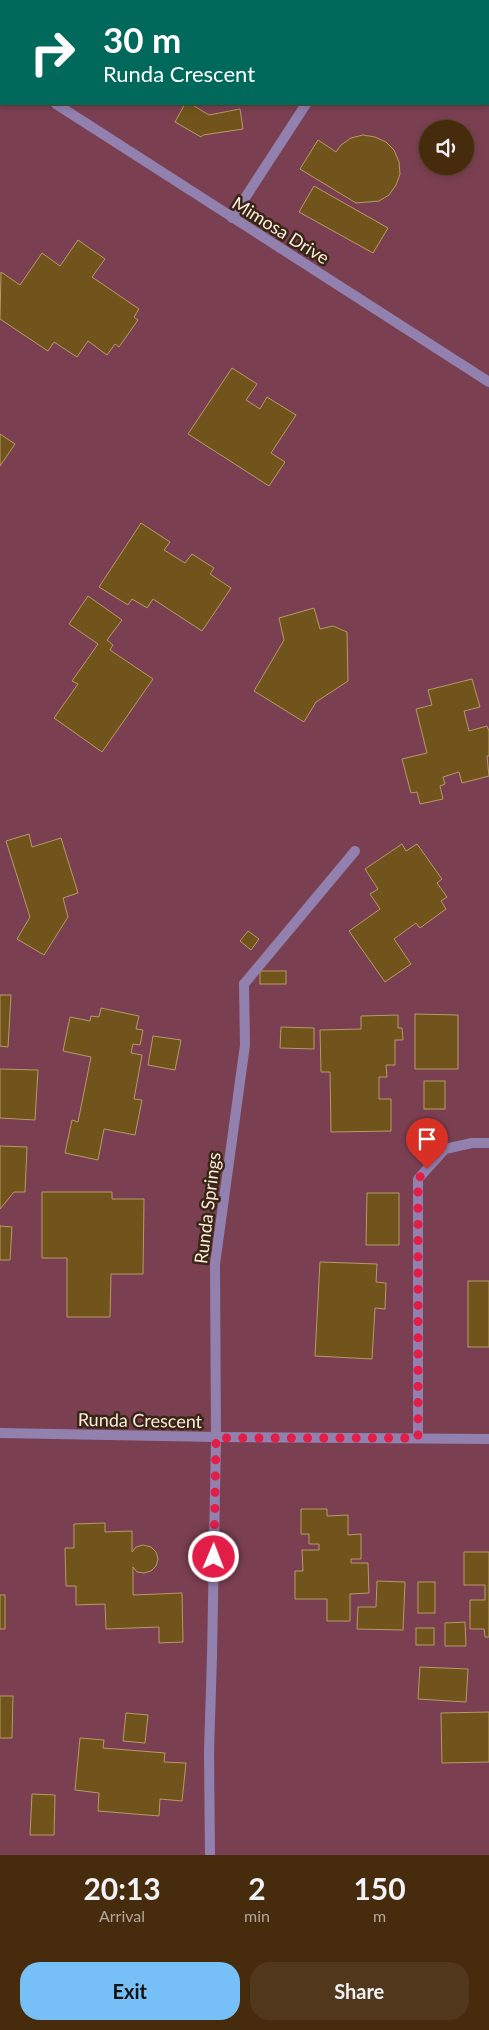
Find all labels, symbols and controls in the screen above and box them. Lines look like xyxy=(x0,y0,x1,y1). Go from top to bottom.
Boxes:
text: 30 m xyxy=(103,18,181,60)
icon: right xyxy=(20,20,85,85)
text: Runda Crescent xyxy=(103,60,255,87)
map controls xyxy=(419,120,474,175)
button: sound xyxy=(419,120,474,175)
street label: Mimosa Drive xyxy=(228,191,334,269)
pin xyxy=(406,1118,448,1169)
icon: arrive xyxy=(413,1125,441,1153)
street label: Runda Springs xyxy=(189,1151,225,1265)
street label: Runda Crescent xyxy=(78,1408,203,1432)
position arrow xyxy=(187,1530,239,1582)
text: 20:13 xyxy=(83,1870,161,1906)
text: 2 xyxy=(248,1870,266,1906)
text: 150 xyxy=(353,1870,406,1906)
text: Arrival xyxy=(99,1906,145,1925)
text: min xyxy=(244,1906,270,1925)
text: m xyxy=(373,1906,386,1925)
button: Exit xyxy=(20,1962,240,2020)
button: Share xyxy=(250,1962,469,2020)

